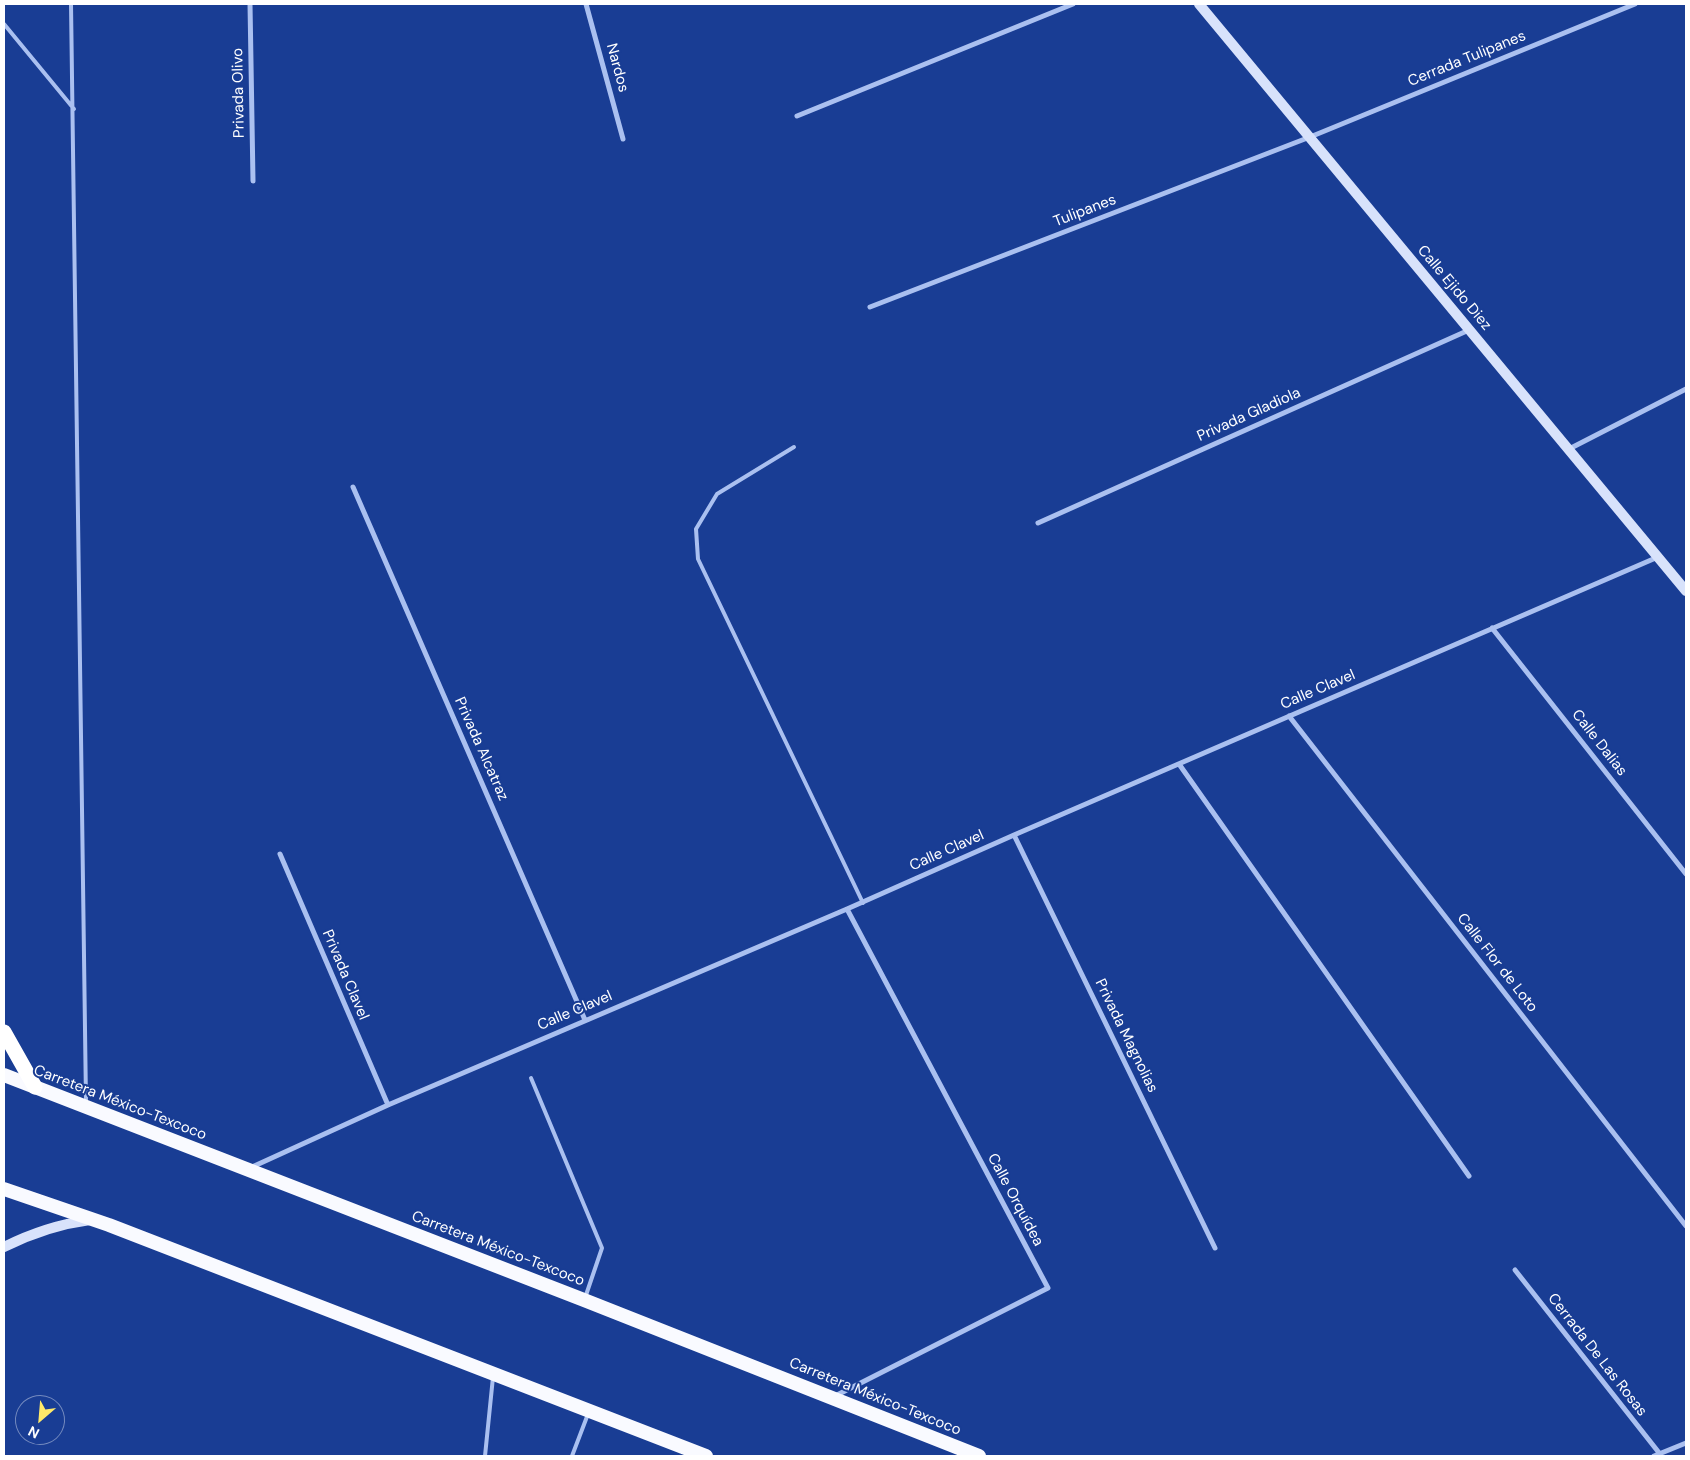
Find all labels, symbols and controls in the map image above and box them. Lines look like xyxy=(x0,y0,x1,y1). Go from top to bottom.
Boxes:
street label: Cerrada Tulipanes xyxy=(1405,27,1529,91)
street label: Nardos xyxy=(602,42,632,94)
street label: Privada Olivo xyxy=(229,48,249,138)
street label: Tulipanes xyxy=(1051,191,1119,231)
street label: Calle Ejido Diez xyxy=(1413,242,1495,334)
street label: Privada Gladiola xyxy=(1194,384,1304,446)
street label: Calle Clavel xyxy=(1278,666,1358,714)
street label: Privada Alcatraz xyxy=(450,694,512,804)
street label: Calle Dalias xyxy=(1568,706,1630,780)
street label: Calle Clavel xyxy=(907,827,987,875)
street label: Calle Flor de Loto xyxy=(1453,910,1541,1016)
street label: Privada Clavel xyxy=(318,927,372,1023)
street label: Privada Magnolias xyxy=(1091,976,1161,1096)
street label: Calle Clavel xyxy=(535,987,615,1035)
street label: Carretera México-Texcoco xyxy=(31,1062,209,1144)
street label: Calle Orquídea xyxy=(983,1151,1047,1249)
street label: Carretera México-Texcoco xyxy=(409,1208,587,1290)
street label: Cerrada De Las Rosas xyxy=(1543,1290,1651,1420)
street label: Carretera México-Texcoco xyxy=(786,1354,964,1440)
north arrow xyxy=(15,1395,65,1445)
text: N xyxy=(25,1422,42,1443)

